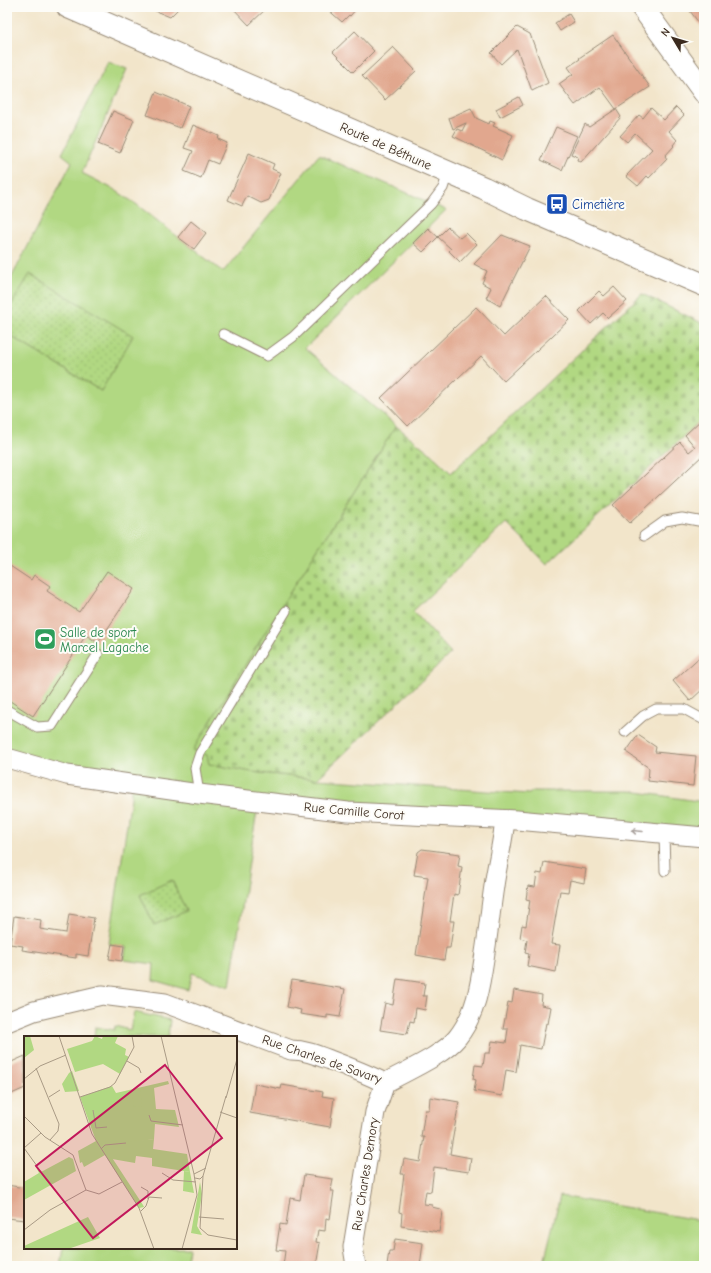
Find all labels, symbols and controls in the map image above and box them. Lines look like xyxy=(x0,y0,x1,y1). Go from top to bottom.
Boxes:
north arrow xyxy=(653,18,693,58)
text: N xyxy=(658,25,673,39)
street label: Route de Béthune xyxy=(338,119,435,173)
bus stop icon: Cimetière xyxy=(544,191,570,217)
place label: Cimetière xyxy=(572,197,625,212)
place label: Salle de sport Marcel Lagache xyxy=(60,625,149,655)
sports icon: Salle de sport Marcel Lagache xyxy=(32,626,58,652)
street label: Rue Camille Corot xyxy=(303,799,406,823)
one-way arrow xyxy=(631,827,644,835)
street label: Rue Charles de Savary xyxy=(260,1031,384,1087)
inset map xyxy=(24,1036,237,1249)
street label: Rue Charles Demory xyxy=(349,1116,381,1232)

